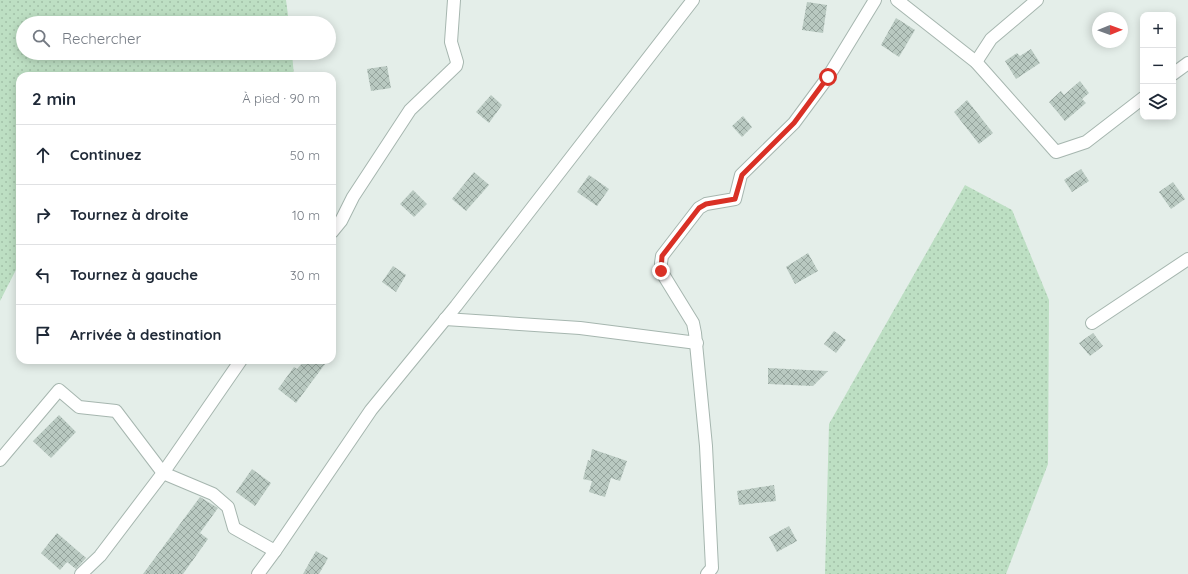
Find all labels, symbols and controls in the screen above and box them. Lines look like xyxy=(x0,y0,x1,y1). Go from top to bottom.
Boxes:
north arrow xyxy=(1092,12,1128,48)
map controls xyxy=(1140,12,1176,120)
button: + xyxy=(1140,12,1176,48)
search box xyxy=(16,16,336,60)
icon: search xyxy=(30,27,52,49)
text: Rechercher xyxy=(62,29,141,48)
button: − xyxy=(1140,48,1176,84)
route start xyxy=(819,68,837,86)
button: layers xyxy=(1140,84,1176,120)
text: 2 min xyxy=(32,88,76,109)
text: À pied · 90 m xyxy=(242,90,320,106)
icon: ahead xyxy=(32,144,54,166)
text: Continuez xyxy=(70,145,141,164)
text: 50 m xyxy=(290,147,320,163)
icon: right xyxy=(32,204,54,226)
text: Tournez à droite xyxy=(70,205,189,224)
text: 10 m xyxy=(292,207,320,223)
route end xyxy=(652,262,670,280)
icon: left xyxy=(32,264,54,286)
text: Tournez à gauche xyxy=(70,265,198,284)
text: 30 m xyxy=(290,267,320,283)
icon: arrive xyxy=(32,324,54,346)
text: Arrivée à destination xyxy=(70,325,222,344)

